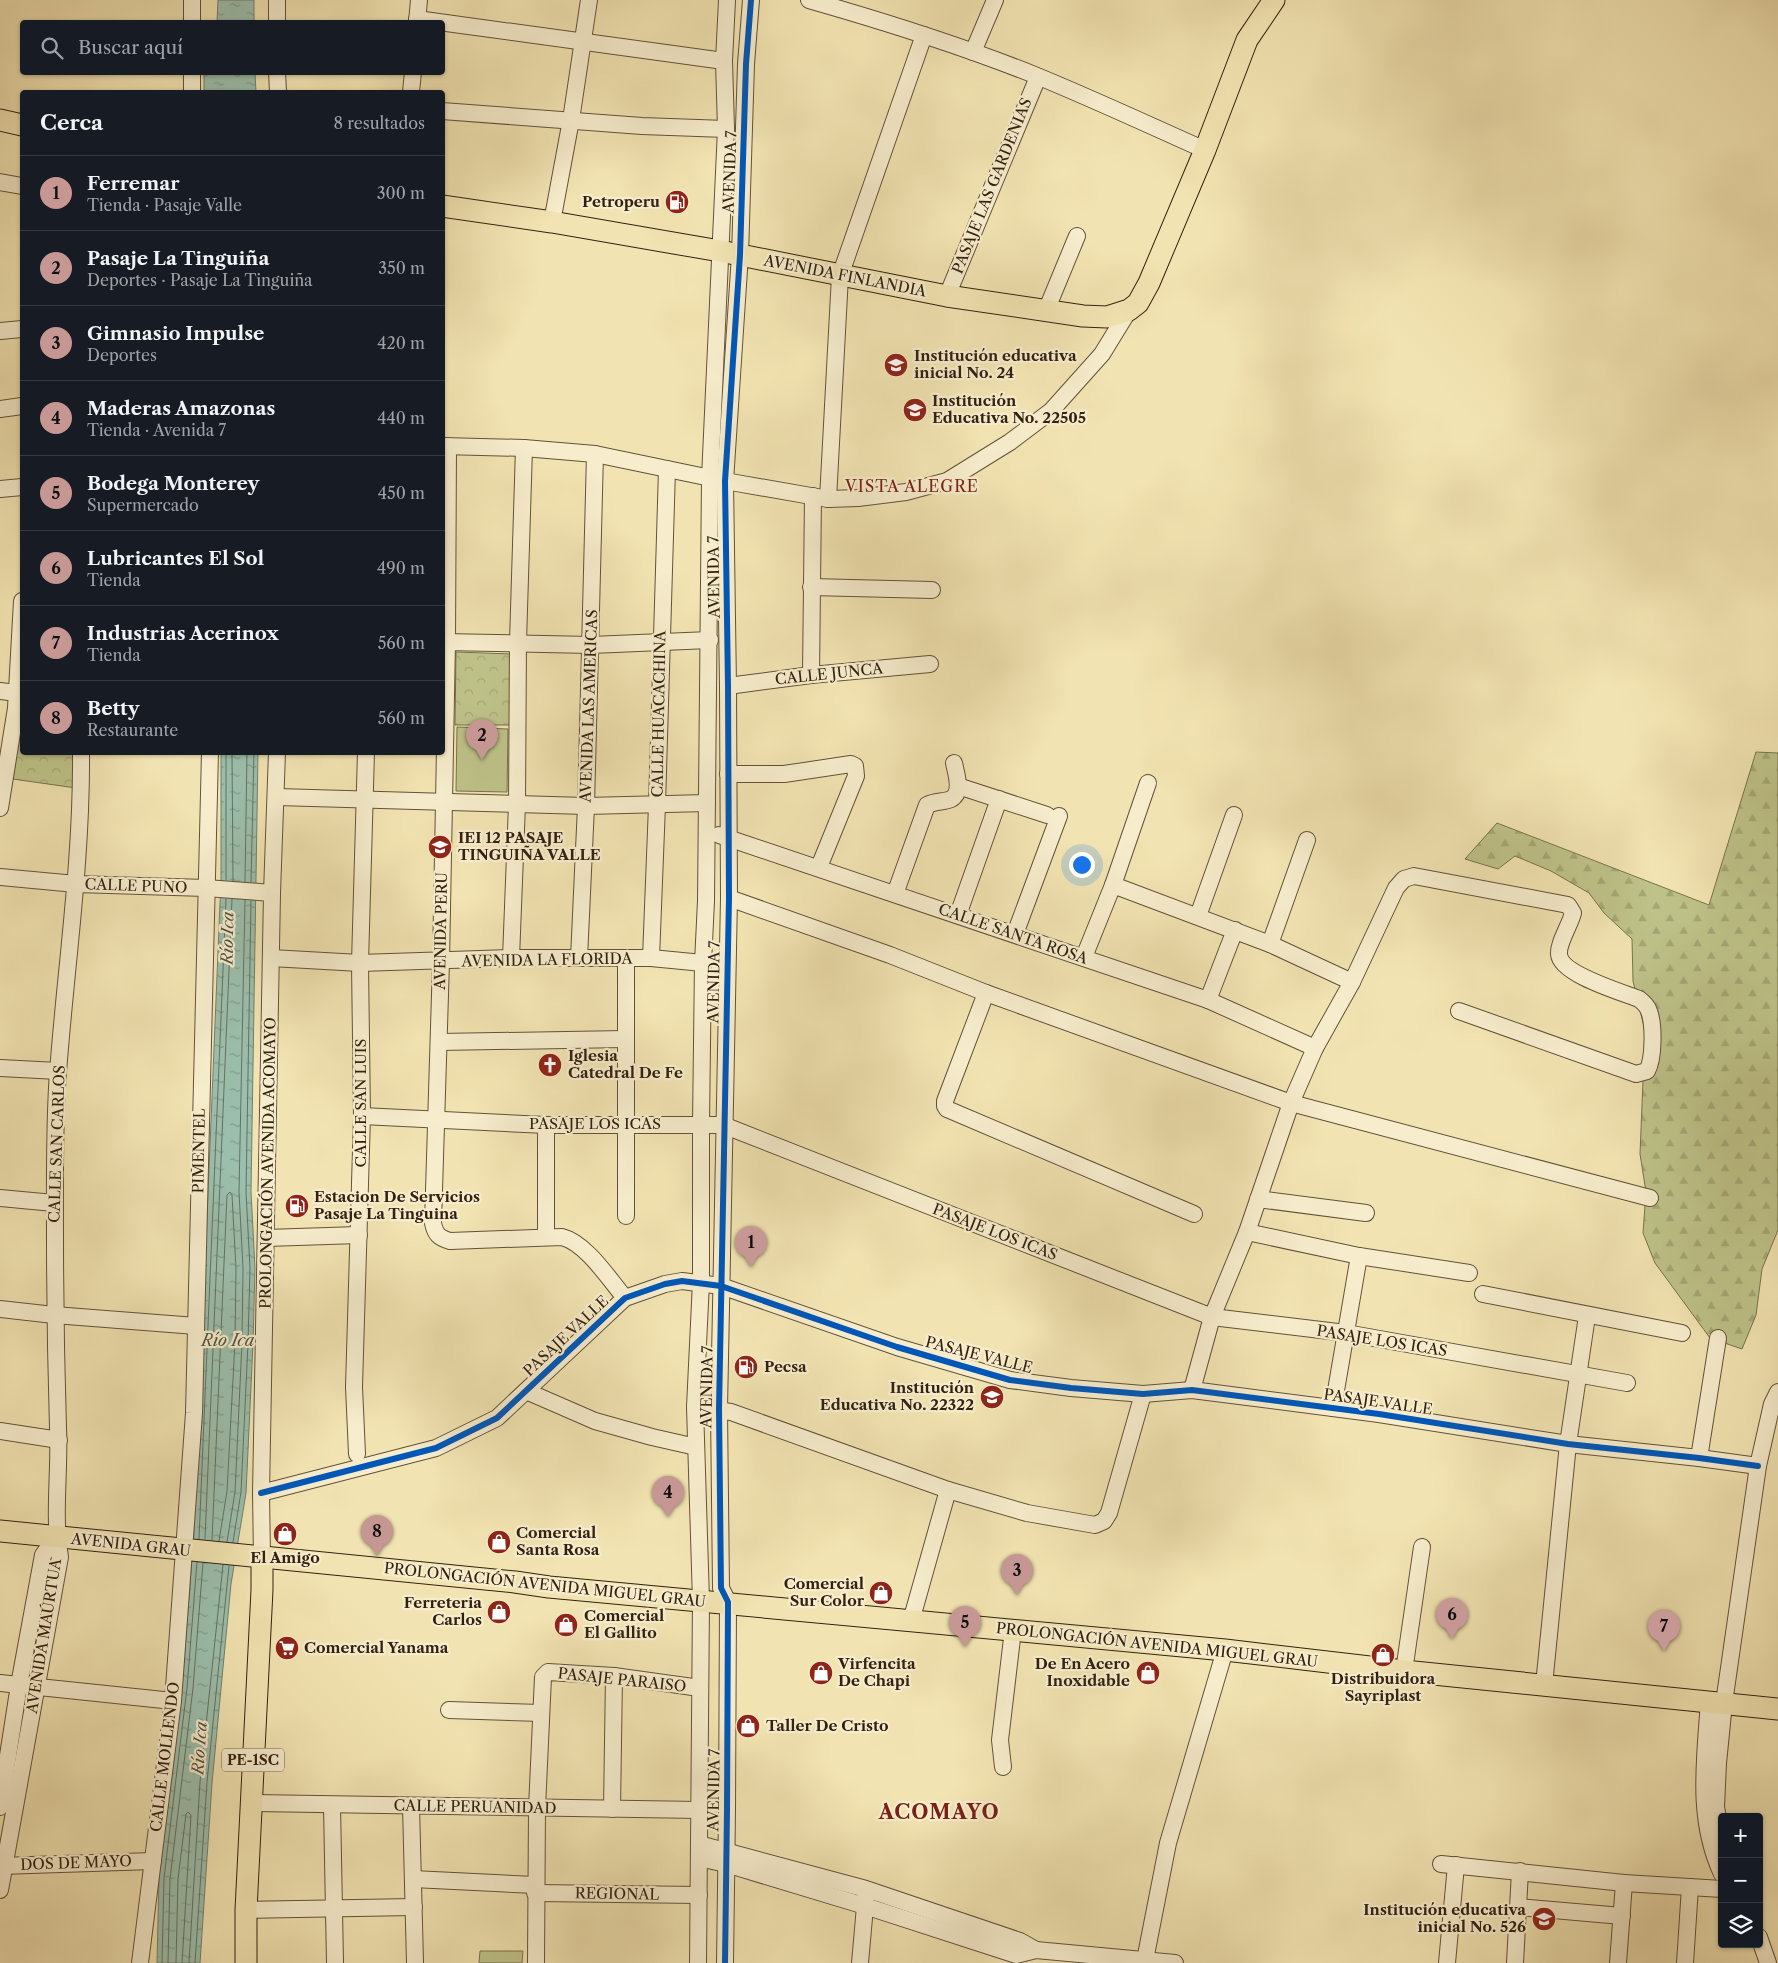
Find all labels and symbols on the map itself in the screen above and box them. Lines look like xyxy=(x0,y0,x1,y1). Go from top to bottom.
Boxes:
street label: PASAJE LAS GARDENIAS xyxy=(948,95,1036,277)
street label: AVENIDA 7 xyxy=(719,130,740,215)
fuel station icon: Petroperu xyxy=(664,189,690,215)
place label: Petroperu xyxy=(582,192,660,211)
street label: AVENIDA FINLANDIA xyxy=(761,250,929,301)
place label: Institución educativa inicial No. 24 xyxy=(914,346,1077,382)
school or university icon: Institución educativa inicial No. 24 xyxy=(883,352,909,378)
place label: Institución Educativa No. 22505 xyxy=(932,391,1086,427)
school or university icon: Institución Educativa No. 22505 xyxy=(902,397,928,423)
district label: VISTA ALEGRE xyxy=(844,476,979,496)
street label: AVENIDA 7 xyxy=(703,535,724,620)
street label: AVENIDA LAS AMERICAS xyxy=(576,609,601,804)
street label: CALLE HUACACHINA xyxy=(648,629,669,798)
street label: CALLE JUNCA xyxy=(774,658,885,689)
pin: 2 xyxy=(466,719,498,760)
place label: IEI 12 PASAJE TINGUIÑA VALLE xyxy=(458,828,601,864)
school or university icon: IEI 12 PASAJE TINGUIÑA VALLE xyxy=(427,834,453,860)
your location xyxy=(1069,852,1095,878)
street label: AVENIDA PERU xyxy=(430,872,451,991)
street label: CALLE PUNO xyxy=(84,874,188,897)
street label: CALLE SANTA ROSA xyxy=(936,899,1091,968)
water label: Río Ica xyxy=(217,911,237,967)
street label: AVENIDA 7 xyxy=(703,940,724,1025)
street label: AVENIDA LA FLORIDA xyxy=(460,948,633,971)
street label: PROLONGACIÓN AVENIDA ACOMAYO xyxy=(255,1017,280,1309)
street label: CALLE SAN LUIS xyxy=(351,1039,370,1167)
place label: Iglesia Catedral De Fe xyxy=(568,1046,683,1082)
church icon: Iglesia Catedral De Fe xyxy=(537,1052,563,1078)
street label: CALLE SAN CARLOS xyxy=(44,1065,69,1223)
street label: PIMENTEL xyxy=(188,1108,209,1194)
street label: PASAJE LOS ICAS xyxy=(529,1114,661,1133)
place label: Estacion De Servicios Pasaje La Tinguina xyxy=(314,1187,480,1223)
fuel station icon: Estacion De Servicios Pasaje La Tinguina xyxy=(284,1193,310,1219)
street label: PASAJE LOS ICAS xyxy=(930,1199,1060,1264)
pin: 1 xyxy=(735,1226,767,1267)
street label: PASAJE VALLE xyxy=(519,1291,612,1380)
street label: PASAJE LOS ICAS xyxy=(1315,1321,1449,1360)
water label: Río Ica xyxy=(200,1330,255,1350)
street label: PASAJE VALLE xyxy=(923,1332,1035,1377)
street label: AVENIDA 7 xyxy=(696,1345,717,1430)
fuel station icon: Pecsa xyxy=(733,1354,759,1380)
place label: Pecsa xyxy=(764,1357,807,1376)
place label: Institución Educativa No. 22322 xyxy=(820,1378,975,1414)
school or university icon: Institución Educativa No. 22322 xyxy=(979,1384,1005,1410)
street label: PASAJE VALLE xyxy=(1322,1384,1434,1419)
pin: 4 xyxy=(652,1476,684,1517)
pin: 8 xyxy=(361,1515,393,1556)
shop icon: El Amigo xyxy=(272,1521,298,1547)
place label: Comercial Santa Rosa xyxy=(516,1523,600,1559)
street label: AVENIDA GRAU xyxy=(69,1529,192,1560)
shop icon: Comercial Santa Rosa xyxy=(486,1529,512,1555)
place label: El Amigo xyxy=(250,1548,320,1567)
pin: 3 xyxy=(1001,1554,1033,1595)
street label: AVENIDA MAÚRTUA xyxy=(22,1556,65,1716)
street label: PROLONGACIÓN AVENIDA MIGUEL GRAU xyxy=(383,1558,707,1611)
place label: Comercial Sur Color xyxy=(784,1574,865,1610)
shop icon: Comercial Sur Color xyxy=(868,1580,894,1606)
place label: Ferreteria Carlos xyxy=(404,1593,482,1629)
pin: 6 xyxy=(1436,1598,1468,1639)
shop icon: Ferreteria Carlos xyxy=(486,1599,512,1625)
place label: Comercial El Gallito xyxy=(584,1606,664,1642)
pin: 5 xyxy=(949,1606,981,1647)
pin: 7 xyxy=(1648,1610,1680,1651)
shop icon: Comercial El Gallito xyxy=(553,1612,579,1638)
street label: PROLONGACIÓN AVENIDA MIGUEL GRAU xyxy=(995,1618,1319,1671)
supermarket icon: Comercial Yanama xyxy=(274,1635,300,1661)
place label: Comercial Yanama xyxy=(304,1638,449,1657)
shop icon: Distribuidora Sayriplast xyxy=(1370,1642,1396,1668)
place label: Virfencita De Chapi xyxy=(837,1654,916,1690)
place label: De En Acero Inoxidable xyxy=(1035,1654,1130,1690)
shop icon: Virfencita De Chapi xyxy=(808,1660,834,1686)
shop icon: De En Acero Inoxidable xyxy=(1135,1660,1161,1686)
street label: PASAJE PARAISO xyxy=(557,1663,687,1696)
place label: Distribuidora Sayriplast xyxy=(1331,1669,1436,1705)
street label: CALLE MOLLENDO xyxy=(146,1681,183,1833)
shop icon: Taller De Cristo xyxy=(735,1713,761,1739)
place label: Taller De Cristo xyxy=(766,1716,888,1735)
water label: Río Ica xyxy=(187,1721,211,1777)
road number: PE-1SC xyxy=(222,1748,284,1772)
street label: AVENIDA 7 xyxy=(703,1748,724,1833)
street label: CALLE PERUANIDAD xyxy=(393,1796,557,1817)
district label: ACOMAYO xyxy=(877,1800,1000,1824)
street label: DOS DE MAYO xyxy=(20,1851,132,1874)
street label: REGIONAL xyxy=(575,1883,660,1904)
place label: Institución educativa inicial No. 526 xyxy=(1363,1900,1526,1936)
school or university icon: Institución educativa inicial No. 526 xyxy=(1531,1906,1557,1932)

